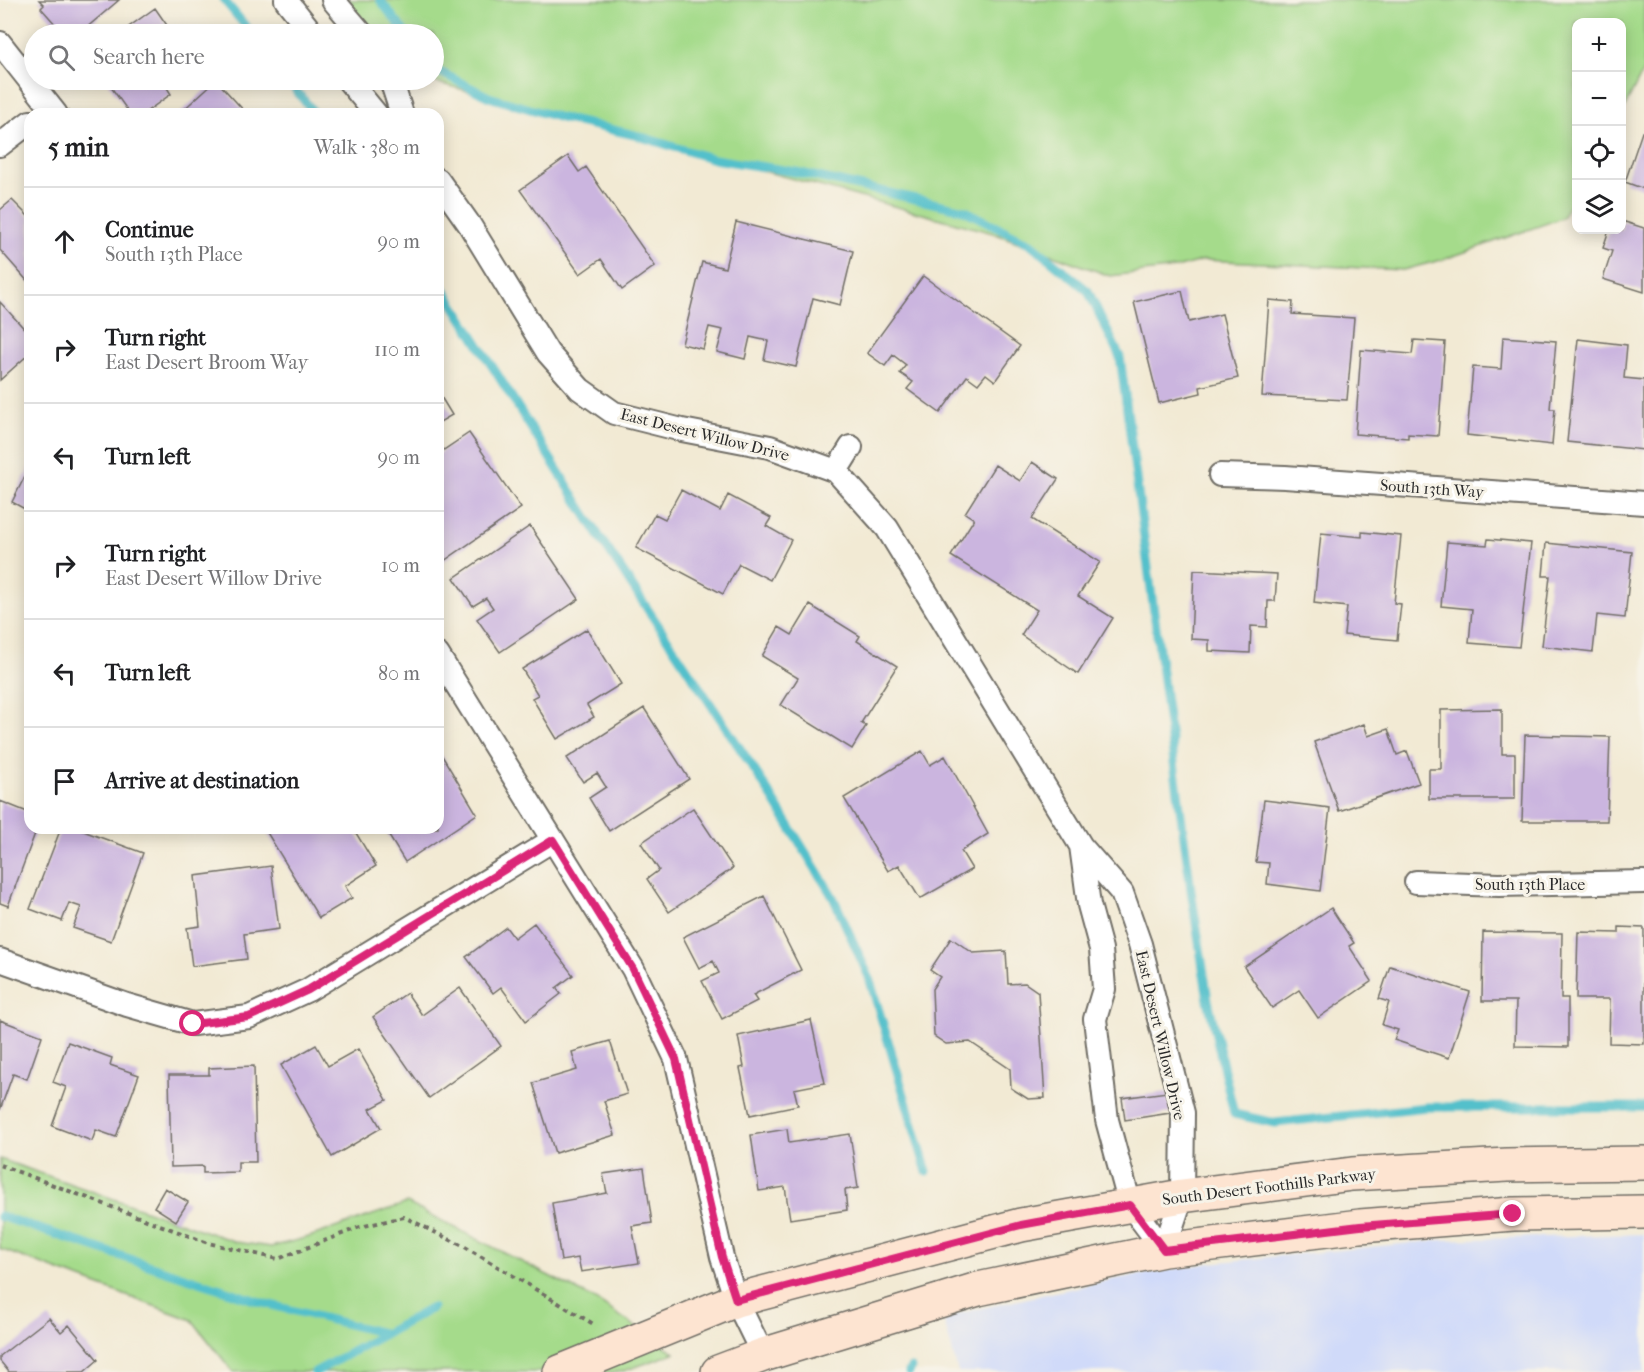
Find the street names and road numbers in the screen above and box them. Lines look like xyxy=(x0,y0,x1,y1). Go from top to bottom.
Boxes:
street label: East Desert Willow Drive xyxy=(618,404,791,465)
street label: South 13th Way xyxy=(1379,475,1485,502)
street label: South 13th Place xyxy=(1475,875,1585,894)
street label: East Desert Willow Drive xyxy=(1132,948,1189,1122)
street label: South Desert Foothills Parkway xyxy=(1161,1164,1377,1209)

